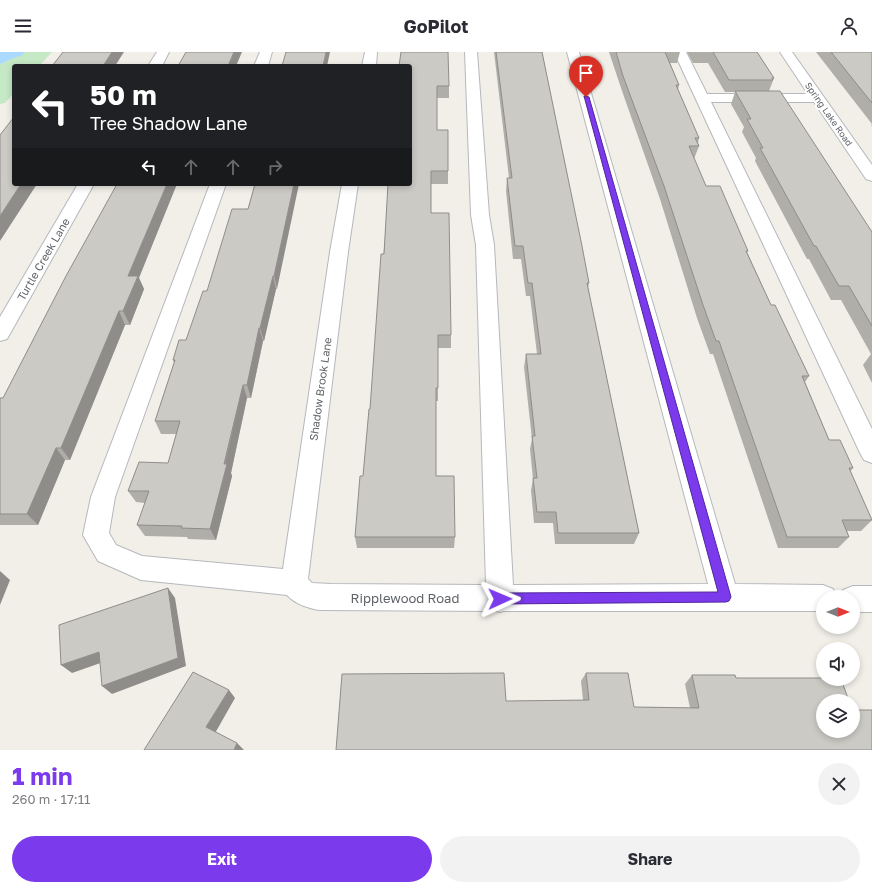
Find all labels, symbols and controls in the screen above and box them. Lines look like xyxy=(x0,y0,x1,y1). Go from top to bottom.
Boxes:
icon: menu xyxy=(12,15,34,37)
text: GoPilot xyxy=(404,15,468,37)
icon: person xyxy=(838,15,860,37)
pin xyxy=(569,56,603,97)
icon: arrive xyxy=(575,62,597,84)
text: 50 m xyxy=(90,78,157,111)
icon: left xyxy=(24,80,76,132)
street label: Spring Lake Road xyxy=(803,80,855,148)
text: Tree Shadow Lane xyxy=(90,112,247,134)
icon: left xyxy=(138,156,160,178)
icon: ahead xyxy=(180,156,202,178)
icon: ahead xyxy=(222,156,244,178)
icon: right xyxy=(264,156,286,178)
street label: Turtle Creek Lane xyxy=(14,215,72,303)
street label: Shadow Brook Lane xyxy=(306,336,334,442)
position arrow xyxy=(479,578,521,620)
street label: Ripplewood Road xyxy=(351,590,459,606)
north arrow xyxy=(816,590,860,634)
map controls xyxy=(816,590,860,738)
button: sound xyxy=(816,642,860,686)
button: layers xyxy=(816,694,860,738)
text: 1 min xyxy=(12,761,72,790)
button: close xyxy=(818,763,860,805)
text: 260 m · 17:11 xyxy=(12,791,90,807)
button: Exit xyxy=(12,836,432,882)
button: Share xyxy=(440,836,860,882)

